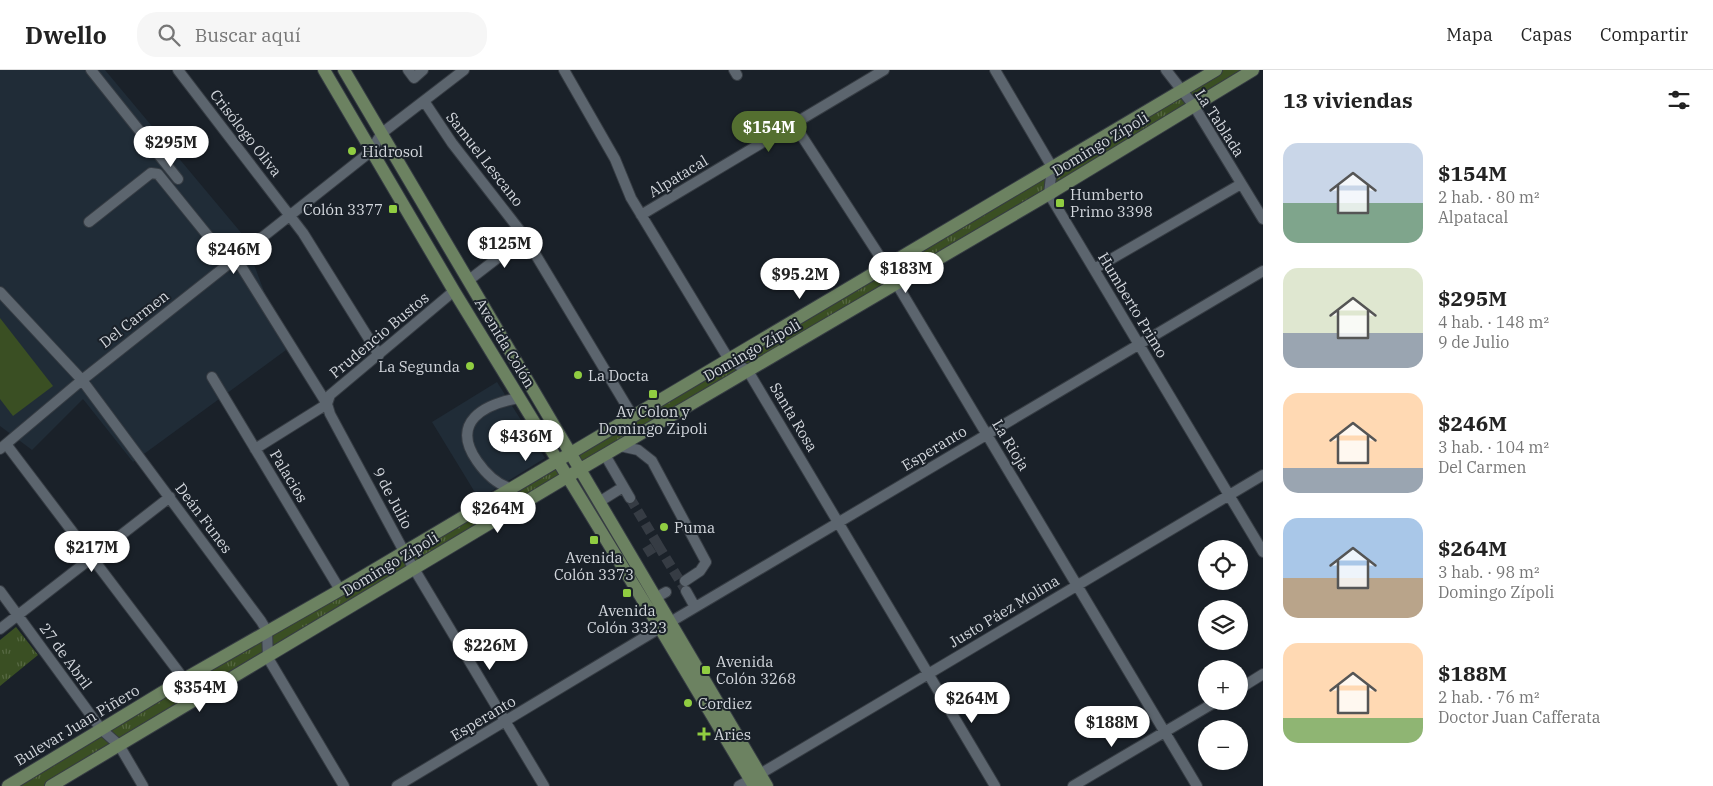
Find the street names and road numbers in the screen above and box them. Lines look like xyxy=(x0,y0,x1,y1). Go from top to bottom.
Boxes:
street label: Crisólogo Oliva xyxy=(206,86,286,180)
street label: La Tablada xyxy=(1191,86,1249,160)
street label: Samuel Lescano xyxy=(442,108,528,210)
street label: Domingo Zípoli xyxy=(1048,108,1152,180)
street label: Alpatacal xyxy=(645,151,711,201)
street label: Humberto Primo xyxy=(1094,249,1172,361)
street label: Del Carmen xyxy=(95,286,173,352)
street label: Prudencio Bustos xyxy=(325,288,433,382)
street label: Avenida Colón xyxy=(471,295,539,392)
street label: Domingo Zípoli xyxy=(700,314,804,385)
street label: Santa Rosa xyxy=(766,379,822,455)
street label: La Rioja xyxy=(988,416,1034,474)
street label: Esperanto xyxy=(898,421,970,475)
street label: Palacios xyxy=(266,446,312,506)
street label: 9 de Julio xyxy=(369,464,417,532)
street label: Deán Funes xyxy=(171,479,237,557)
street label: Domingo Zípoli xyxy=(338,528,442,600)
street label: Justo Páez Molina xyxy=(945,571,1063,651)
street label: 27 de Abril xyxy=(36,619,96,693)
street label: Bulevar Juan Piñero xyxy=(11,680,143,770)
street label: Esperanto xyxy=(447,691,519,745)

